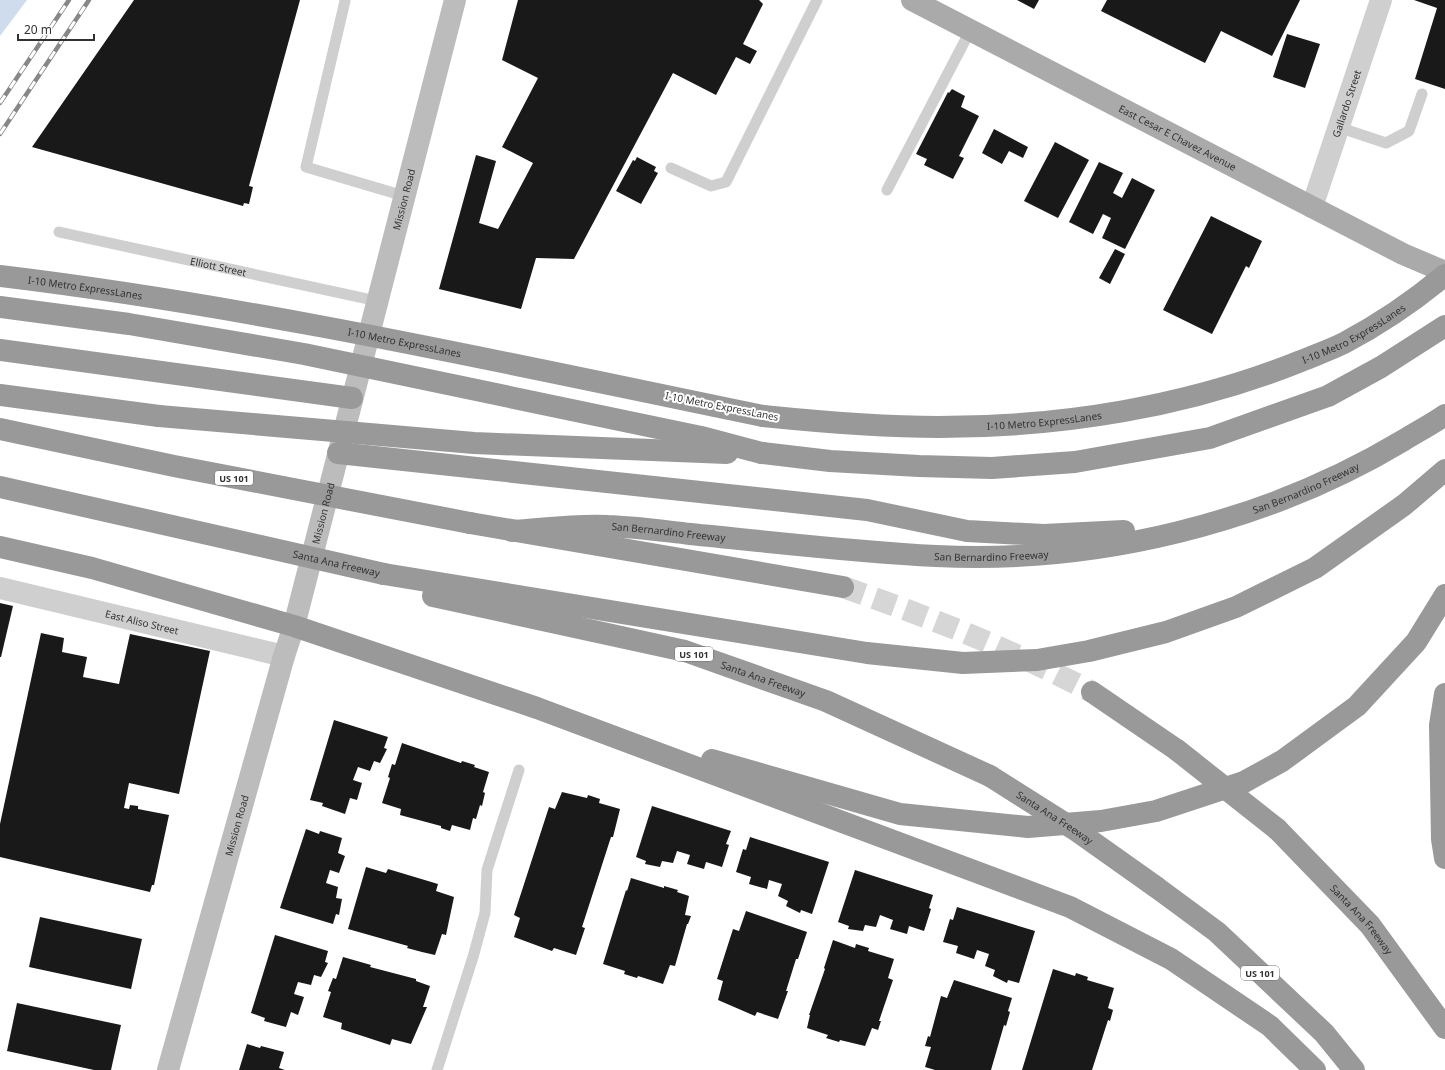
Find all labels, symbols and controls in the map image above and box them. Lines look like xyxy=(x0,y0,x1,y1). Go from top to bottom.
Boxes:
scale bar xyxy=(18,16,94,42)
text: 20 m xyxy=(24,21,52,38)
street label: Gallardo Street xyxy=(1329,68,1364,139)
street label: East Cesar E Chavez Avenue xyxy=(1116,101,1239,174)
street label: Mission Road xyxy=(389,167,418,232)
street label: Elliott Street xyxy=(189,254,248,280)
street label: I-10 Metro ExpressLanes xyxy=(27,273,144,303)
street label: I-10 Metro ExpressLanes xyxy=(1300,300,1408,367)
street label: I-10 Metro ExpressLanes xyxy=(347,325,463,360)
street label: I-10 Metro ExpressLanes xyxy=(664,388,780,424)
street label: I-10 Metro ExpressLanes xyxy=(987,408,1103,433)
street label: San Bernardino Freeway xyxy=(1251,459,1362,517)
road number: US 101 xyxy=(215,471,253,485)
street label: Mission Road xyxy=(308,481,338,545)
street label: San Bernardino Freeway xyxy=(611,519,727,545)
street label: Santa Ana Freeway xyxy=(292,547,382,580)
street label: San Bernardino Freeway xyxy=(934,547,1050,564)
street label: East Aliso Street xyxy=(104,606,181,638)
road number: US 101 xyxy=(675,647,713,661)
street label: Santa Ana Freeway xyxy=(719,657,808,701)
street label: Santa Ana Freeway xyxy=(1014,787,1097,848)
street label: Mission Road xyxy=(221,793,252,858)
street label: Santa Ana Freeway xyxy=(1327,881,1397,958)
road number: US 101 xyxy=(1241,966,1279,980)

